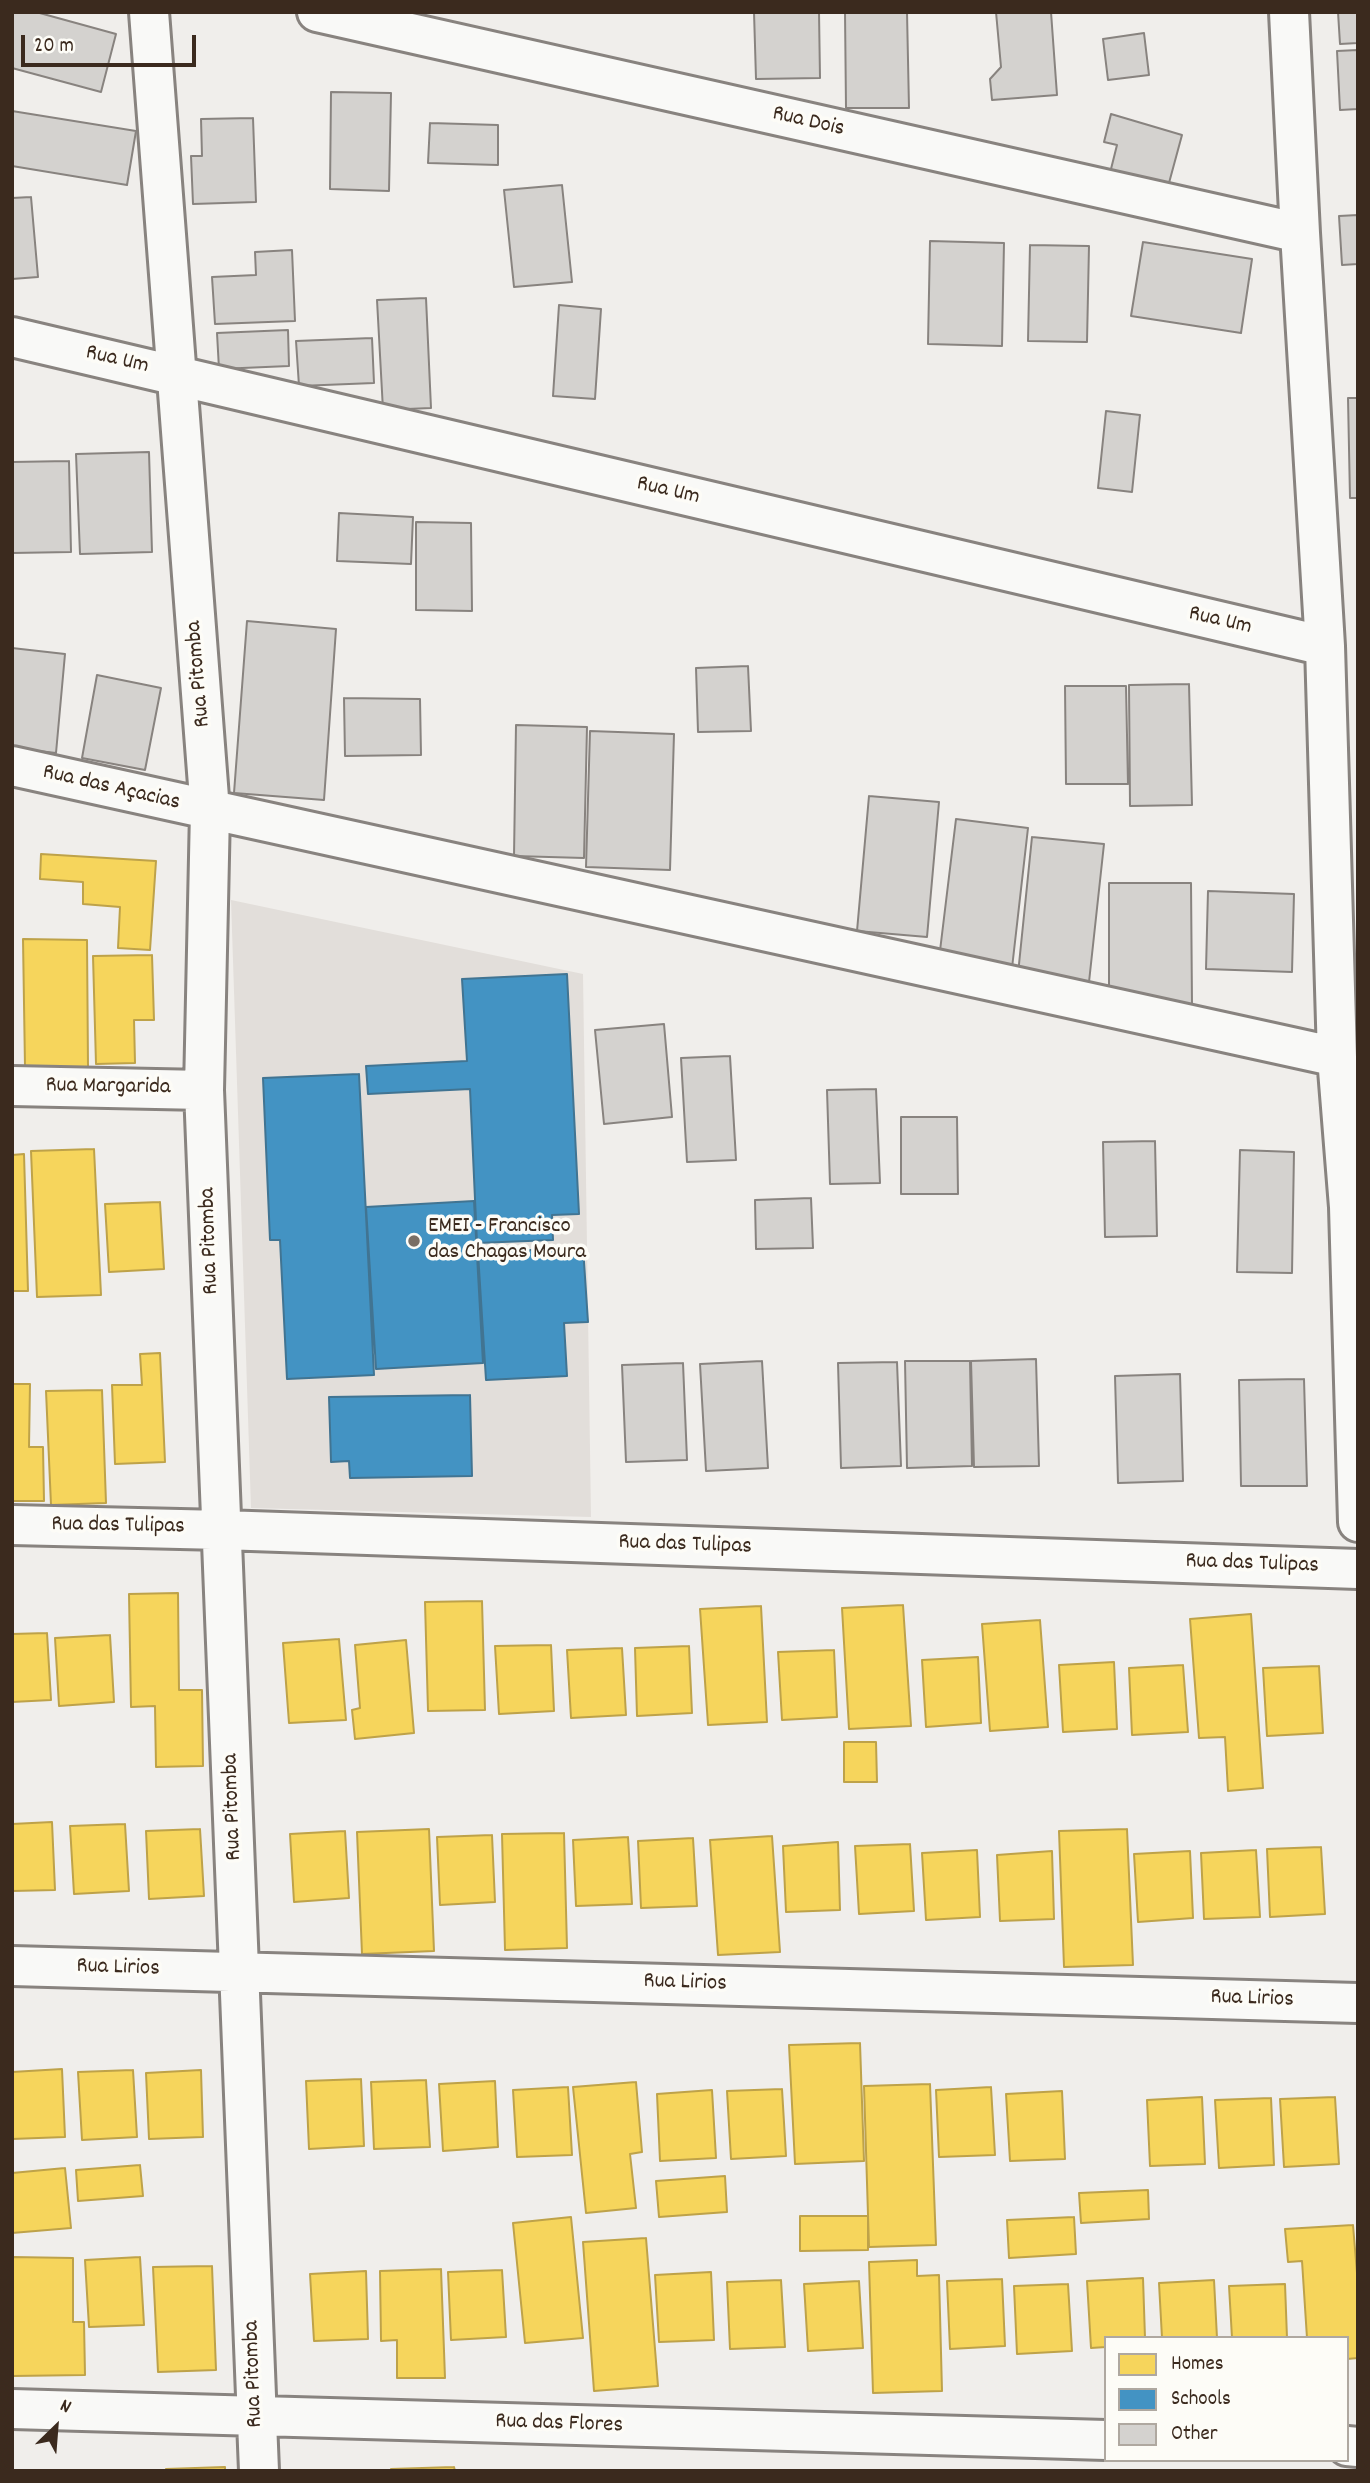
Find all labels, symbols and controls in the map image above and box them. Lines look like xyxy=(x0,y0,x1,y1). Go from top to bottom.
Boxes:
scale bar xyxy=(24,21,200,65)
text: 20 m xyxy=(34,32,74,62)
street label: Rua Dois xyxy=(769,101,847,145)
street label: Rua Um xyxy=(83,340,151,382)
street label: Rua Um xyxy=(634,471,702,513)
street label: Rua Um xyxy=(1186,601,1254,643)
street label: Rua Pitomba xyxy=(182,619,218,729)
street label: Rua das Açacias xyxy=(40,760,182,818)
street label: Rua Margarida xyxy=(45,1073,171,1103)
street label: Rua Pitomba xyxy=(195,1187,227,1295)
place label: EMEI - Francisco das Chagas Moura xyxy=(428,1214,586,1268)
marker: EMEI - Francisco das Chagas Moura xyxy=(406,1233,422,1249)
street label: Rua das Tulipas xyxy=(51,1512,185,1542)
street label: Rua das Tulipas xyxy=(618,1530,752,1562)
street label: Rua das Tulipas xyxy=(1185,1549,1319,1581)
street label: Rua Pitomba xyxy=(218,1753,250,1861)
street label: Rua Lirios xyxy=(76,1954,160,1984)
street label: Rua Lirios xyxy=(643,1969,727,1999)
street label: Rua Lirios xyxy=(1210,1985,1294,2015)
street label: Rua Pitomba xyxy=(239,2320,271,2428)
legend xyxy=(1104,2336,1349,2462)
text: Homes xyxy=(1171,2350,1224,2380)
text: Schools xyxy=(1171,2385,1231,2415)
north arrow xyxy=(21,2392,91,2462)
text: N xyxy=(55,2393,75,2422)
street label: Rua das Flores xyxy=(495,2409,623,2441)
text: Other xyxy=(1171,2420,1217,2450)

